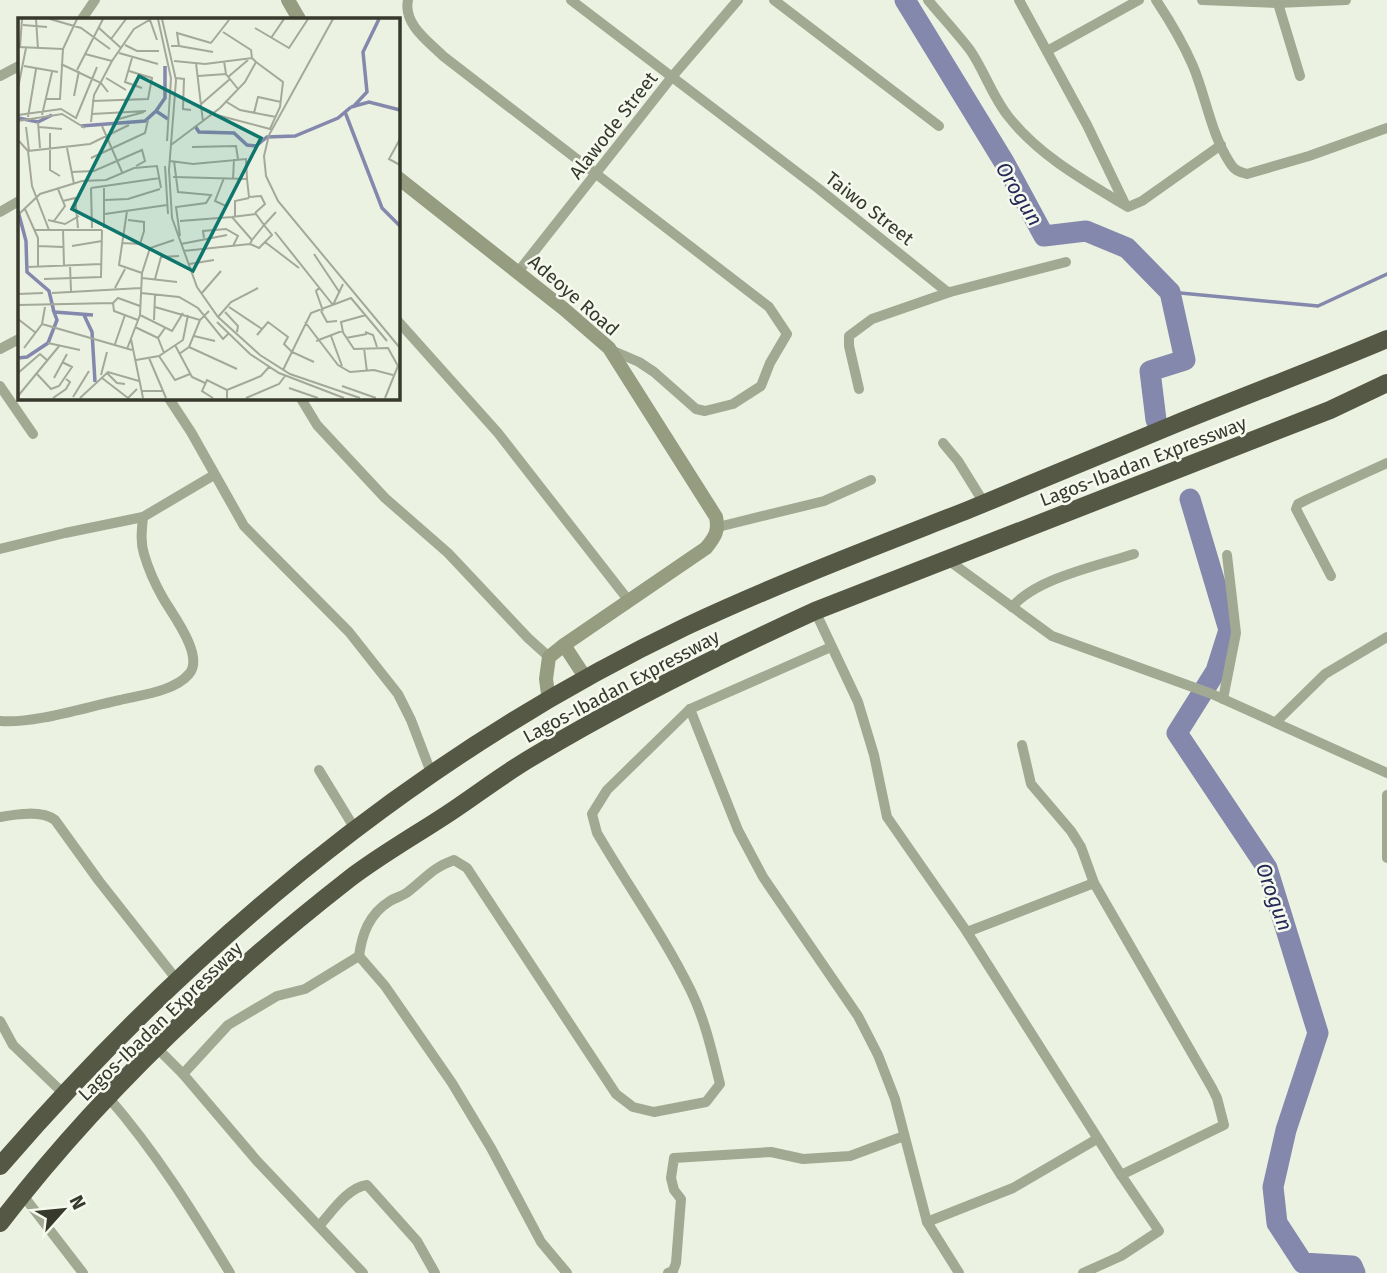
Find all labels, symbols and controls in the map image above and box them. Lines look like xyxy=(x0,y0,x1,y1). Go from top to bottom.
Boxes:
inset map xyxy=(18,18,399,399)
street label: Alawode Street xyxy=(564,67,662,183)
water label: Orogun xyxy=(990,157,1048,231)
street label: Taiwo Street xyxy=(821,167,919,250)
street label: Adeoye Road xyxy=(524,250,624,341)
street label: Lagos-Ibadan Expressway xyxy=(1037,411,1250,512)
street label: Lagos-Ibadan Expressway xyxy=(519,624,724,748)
water label: Orogun xyxy=(1250,859,1298,935)
street label: Lagos-Ibadan Expressway xyxy=(73,936,248,1106)
north arrow xyxy=(28,1175,98,1245)
text: N xyxy=(65,1192,91,1213)

